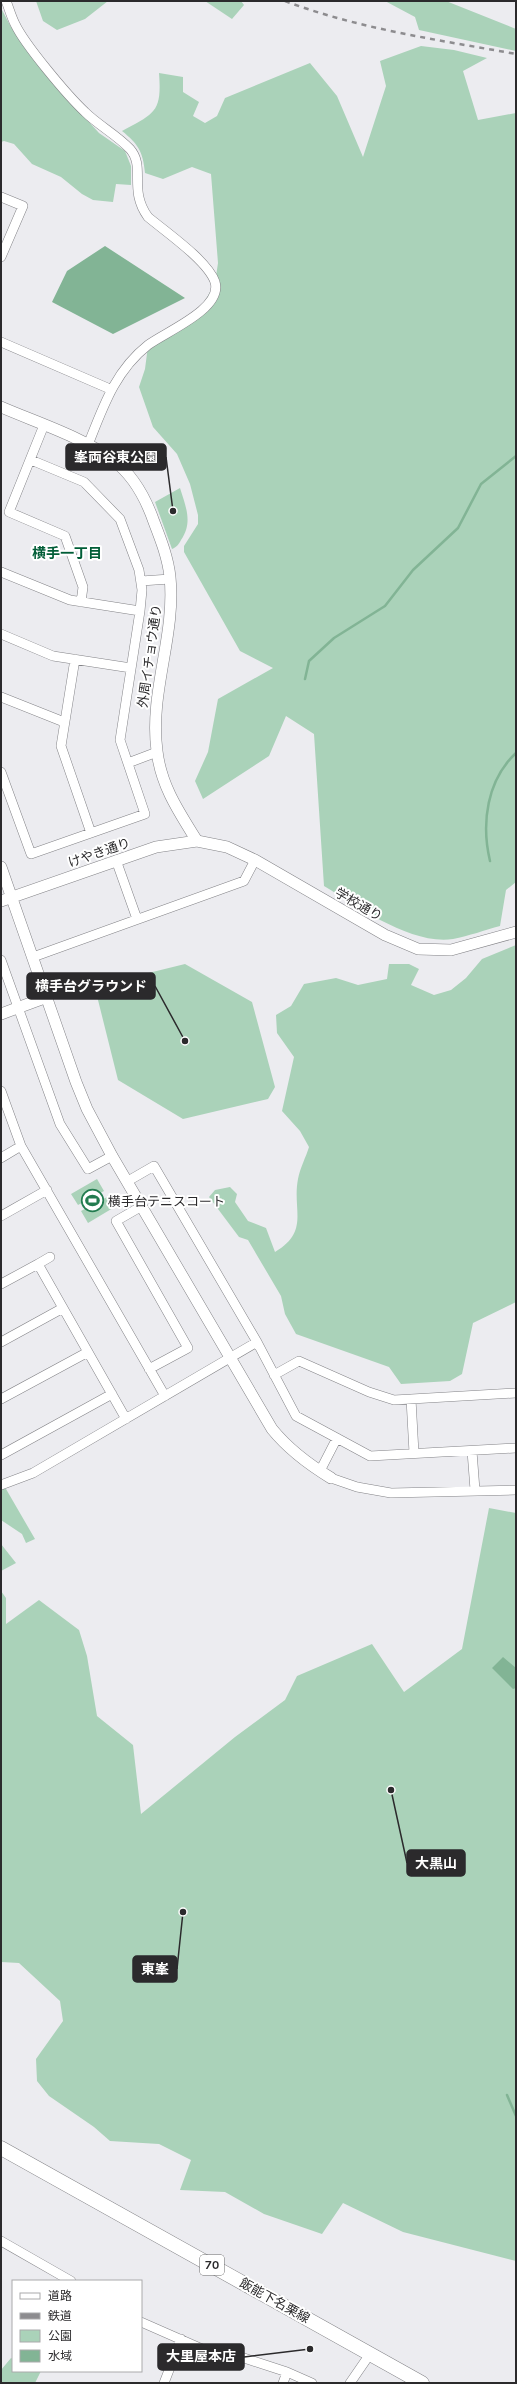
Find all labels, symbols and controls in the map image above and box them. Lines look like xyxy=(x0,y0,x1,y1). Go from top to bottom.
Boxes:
callout: 峯両谷東公園 xyxy=(66,444,166,470)
text: 峯両谷東公園 xyxy=(74,448,158,467)
district label: 横手一丁目 xyxy=(32,544,102,563)
street label: 外周イチョウ通り xyxy=(134,603,166,709)
street label: けやき通り xyxy=(66,834,133,872)
street label: 学校通り xyxy=(331,884,386,926)
callout: 横手台グラウンド xyxy=(27,973,155,999)
text: 横手台グラウンド xyxy=(35,977,147,996)
sports icon: 横手台テニスコート xyxy=(80,1188,106,1214)
place label: 横手台テニスコート xyxy=(108,1193,225,1211)
callout: 大黒山 xyxy=(407,1850,465,1876)
text: 大黒山 xyxy=(415,1854,457,1873)
callout: 東峯 xyxy=(133,1956,177,1982)
text: 東峯 xyxy=(141,1960,169,1979)
road number: 70 xyxy=(200,2255,224,2275)
street label: 飯能下名栗線 xyxy=(236,2274,313,2328)
legend xyxy=(12,2280,142,2372)
text: 道路 xyxy=(48,2288,72,2304)
text: 鉄道 xyxy=(48,2308,72,2324)
text: 公園 xyxy=(48,2328,72,2344)
callout: 大里屋本店 xyxy=(158,2344,244,2370)
text: 大里屋本店 xyxy=(166,2347,236,2366)
text: 水域 xyxy=(48,2348,72,2364)

